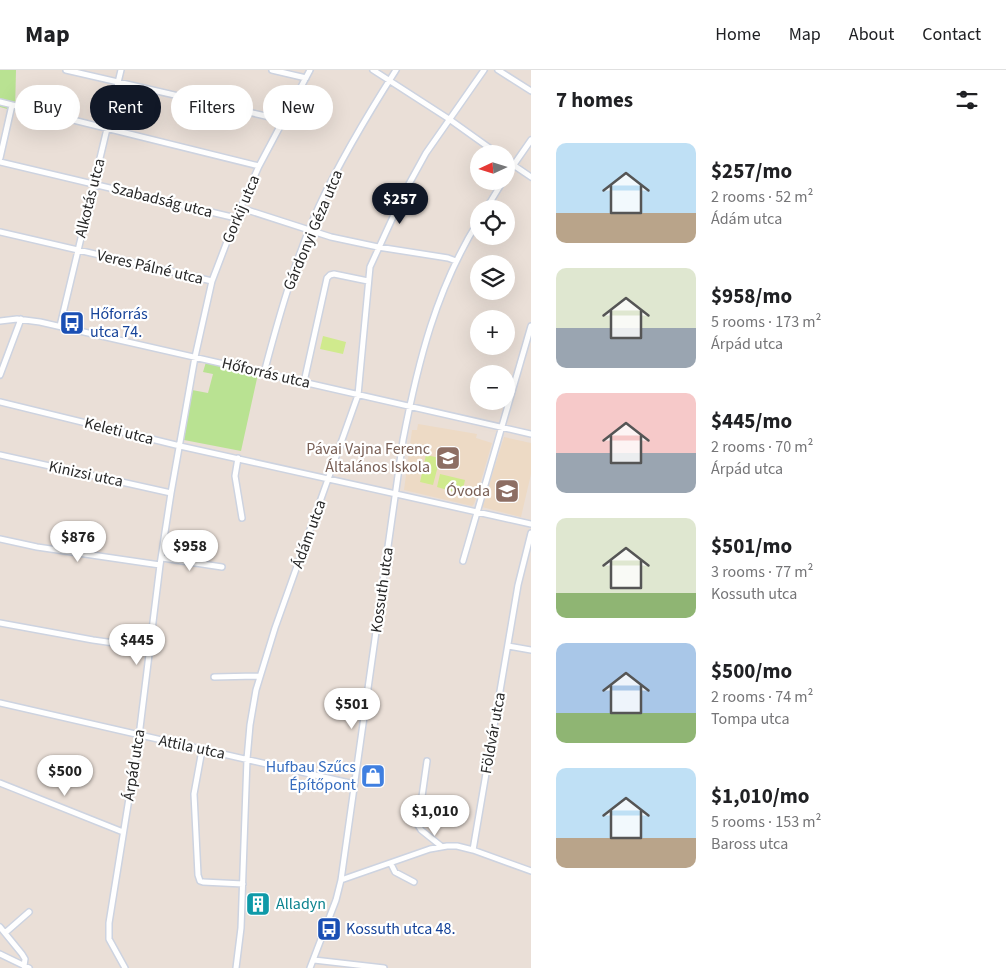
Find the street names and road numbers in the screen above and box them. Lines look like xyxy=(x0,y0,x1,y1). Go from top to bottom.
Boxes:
street label: Alkotás utca xyxy=(70,156,110,240)
street label: Gárdonyi Géza utca xyxy=(278,166,348,294)
street label: Gorkij utca xyxy=(217,171,265,247)
street label: Szabadság utca xyxy=(109,177,215,223)
street label: Veres Pálné utca xyxy=(95,244,205,290)
street label: Hőforrás utca xyxy=(220,352,312,394)
street label: Keleti utca xyxy=(82,412,156,450)
street label: Kinizsi utca xyxy=(47,455,125,493)
street label: Ádám utca xyxy=(286,497,332,571)
street label: Kossuth utca xyxy=(365,546,399,634)
street label: Földvár utca xyxy=(475,691,511,775)
street label: Árpád utca xyxy=(117,728,151,802)
street label: Attila utca xyxy=(157,729,227,765)

